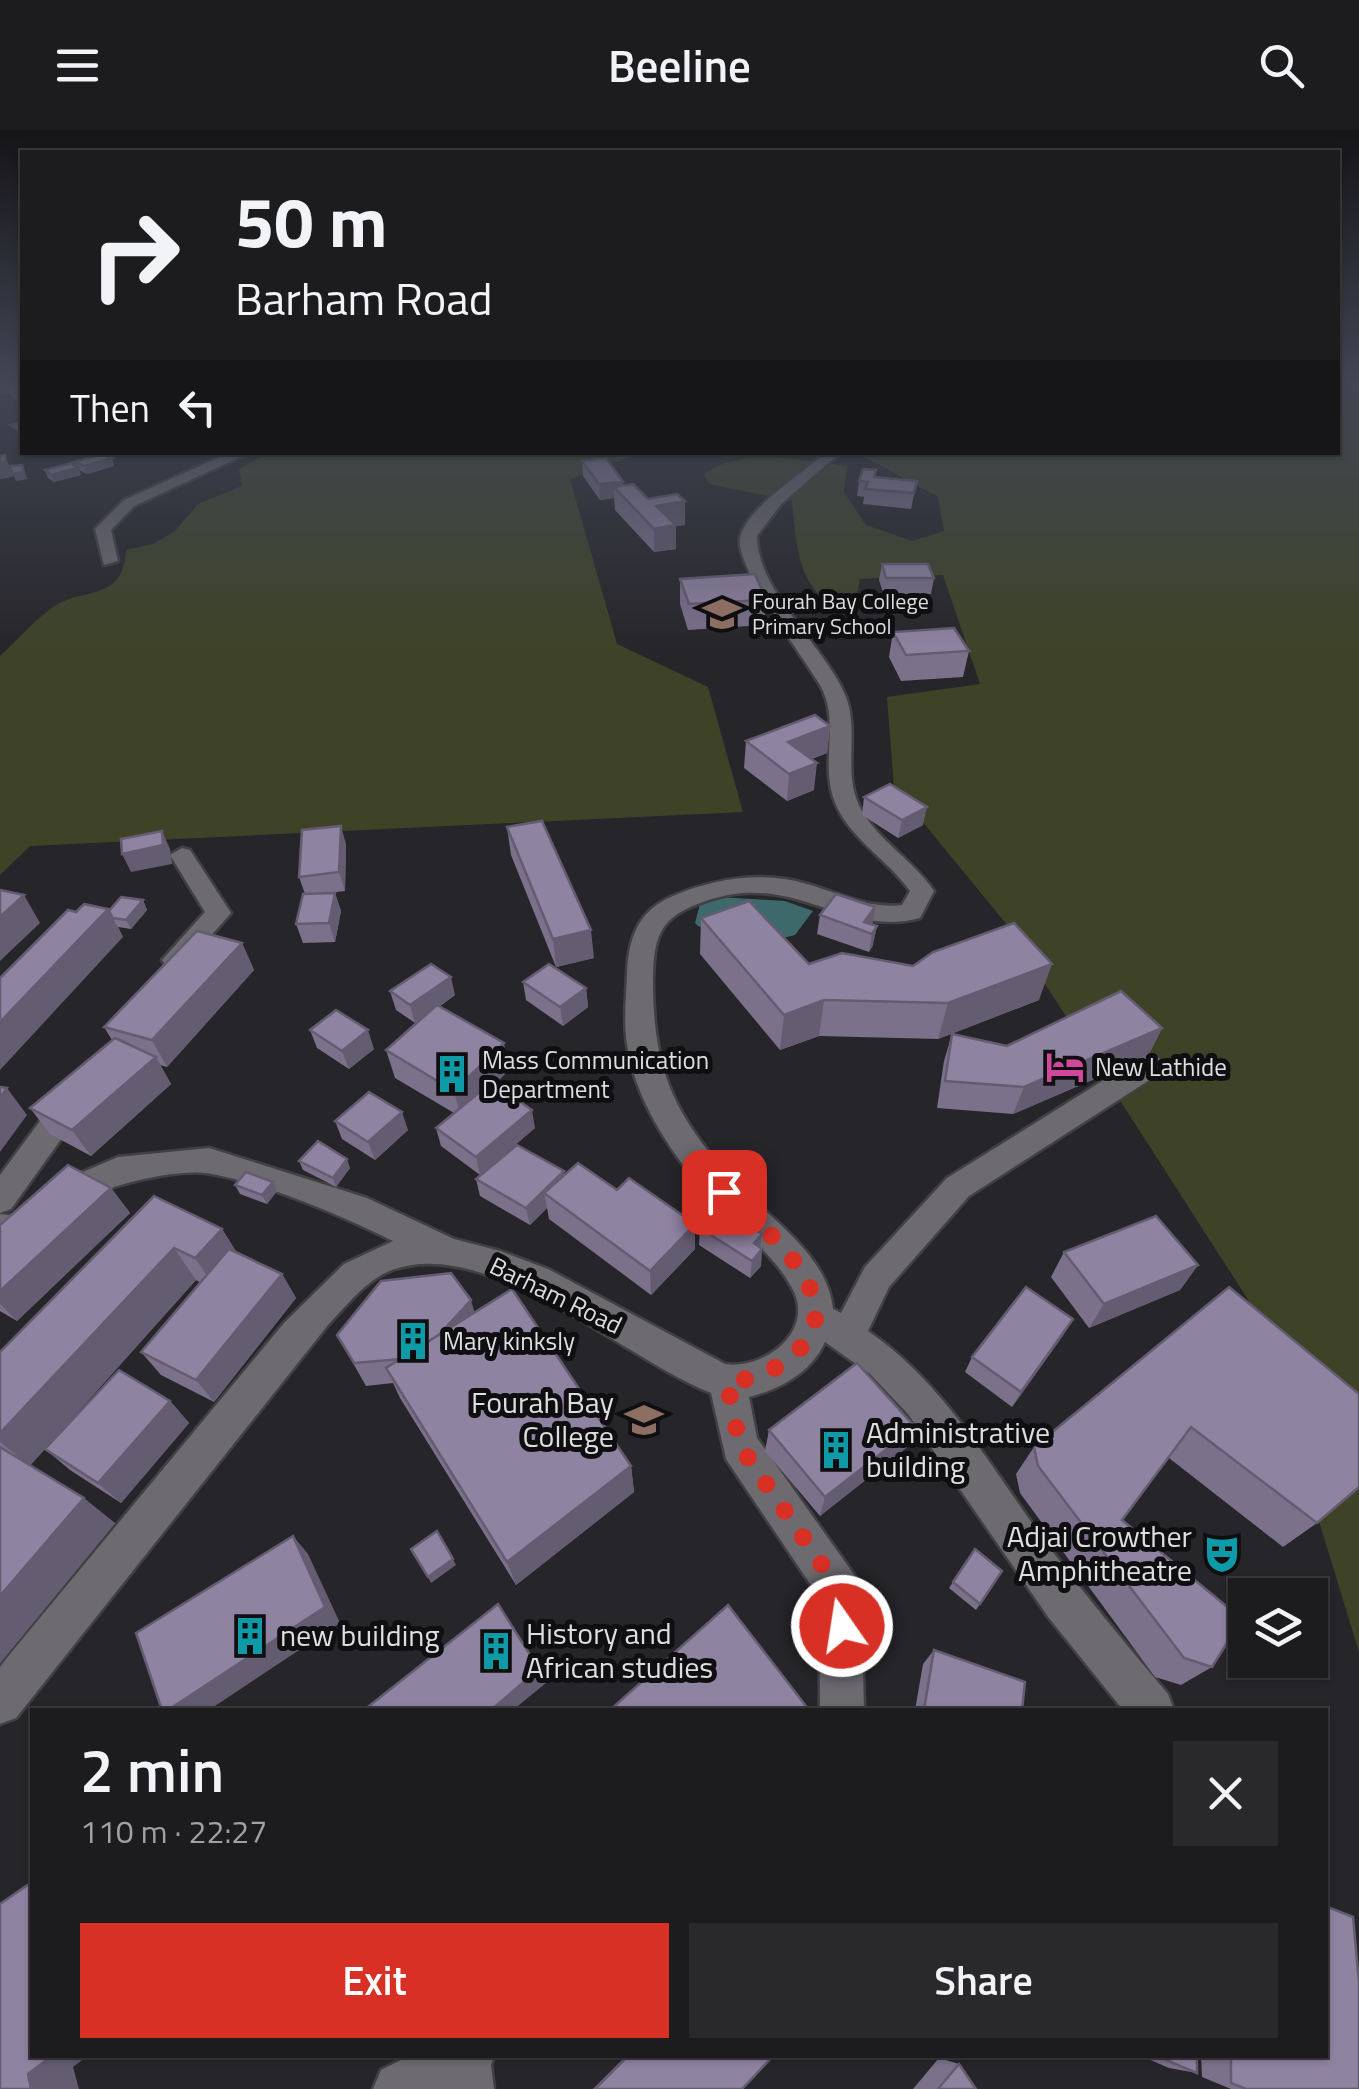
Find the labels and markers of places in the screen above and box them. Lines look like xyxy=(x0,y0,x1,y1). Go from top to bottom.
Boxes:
place label: Fourah Bay College Primary School xyxy=(752,584,929,643)
school or university icon: Fourah Bay College Primary School xyxy=(701,593,743,635)
place label: Mass Communication Department xyxy=(482,1041,709,1108)
hotel icon: New Lathide xyxy=(1044,1046,1086,1088)
place label: New Lathide xyxy=(1095,1048,1227,1086)
building icon: Mass Communication Department xyxy=(431,1053,473,1095)
pin xyxy=(682,1150,767,1235)
building icon: Mary kinksly xyxy=(392,1320,434,1362)
place label: Mary kinksly xyxy=(443,1322,575,1360)
place label: Fourah Bay College xyxy=(471,1379,614,1459)
school or university icon: Fourah Bay College xyxy=(623,1399,665,1441)
place label: Administrative building xyxy=(866,1409,1050,1489)
building icon: Administrative building xyxy=(815,1429,857,1471)
place label: Adjai Crowther Amphitheatre xyxy=(1007,1513,1192,1593)
theatre icon: Adjai Crowther Amphitheatre xyxy=(1201,1533,1243,1575)
place label: History and African studies xyxy=(526,1610,713,1690)
place label: new building xyxy=(280,1612,440,1658)
building icon: new building xyxy=(229,1615,271,1657)
building icon: History and African studies xyxy=(475,1630,517,1672)

